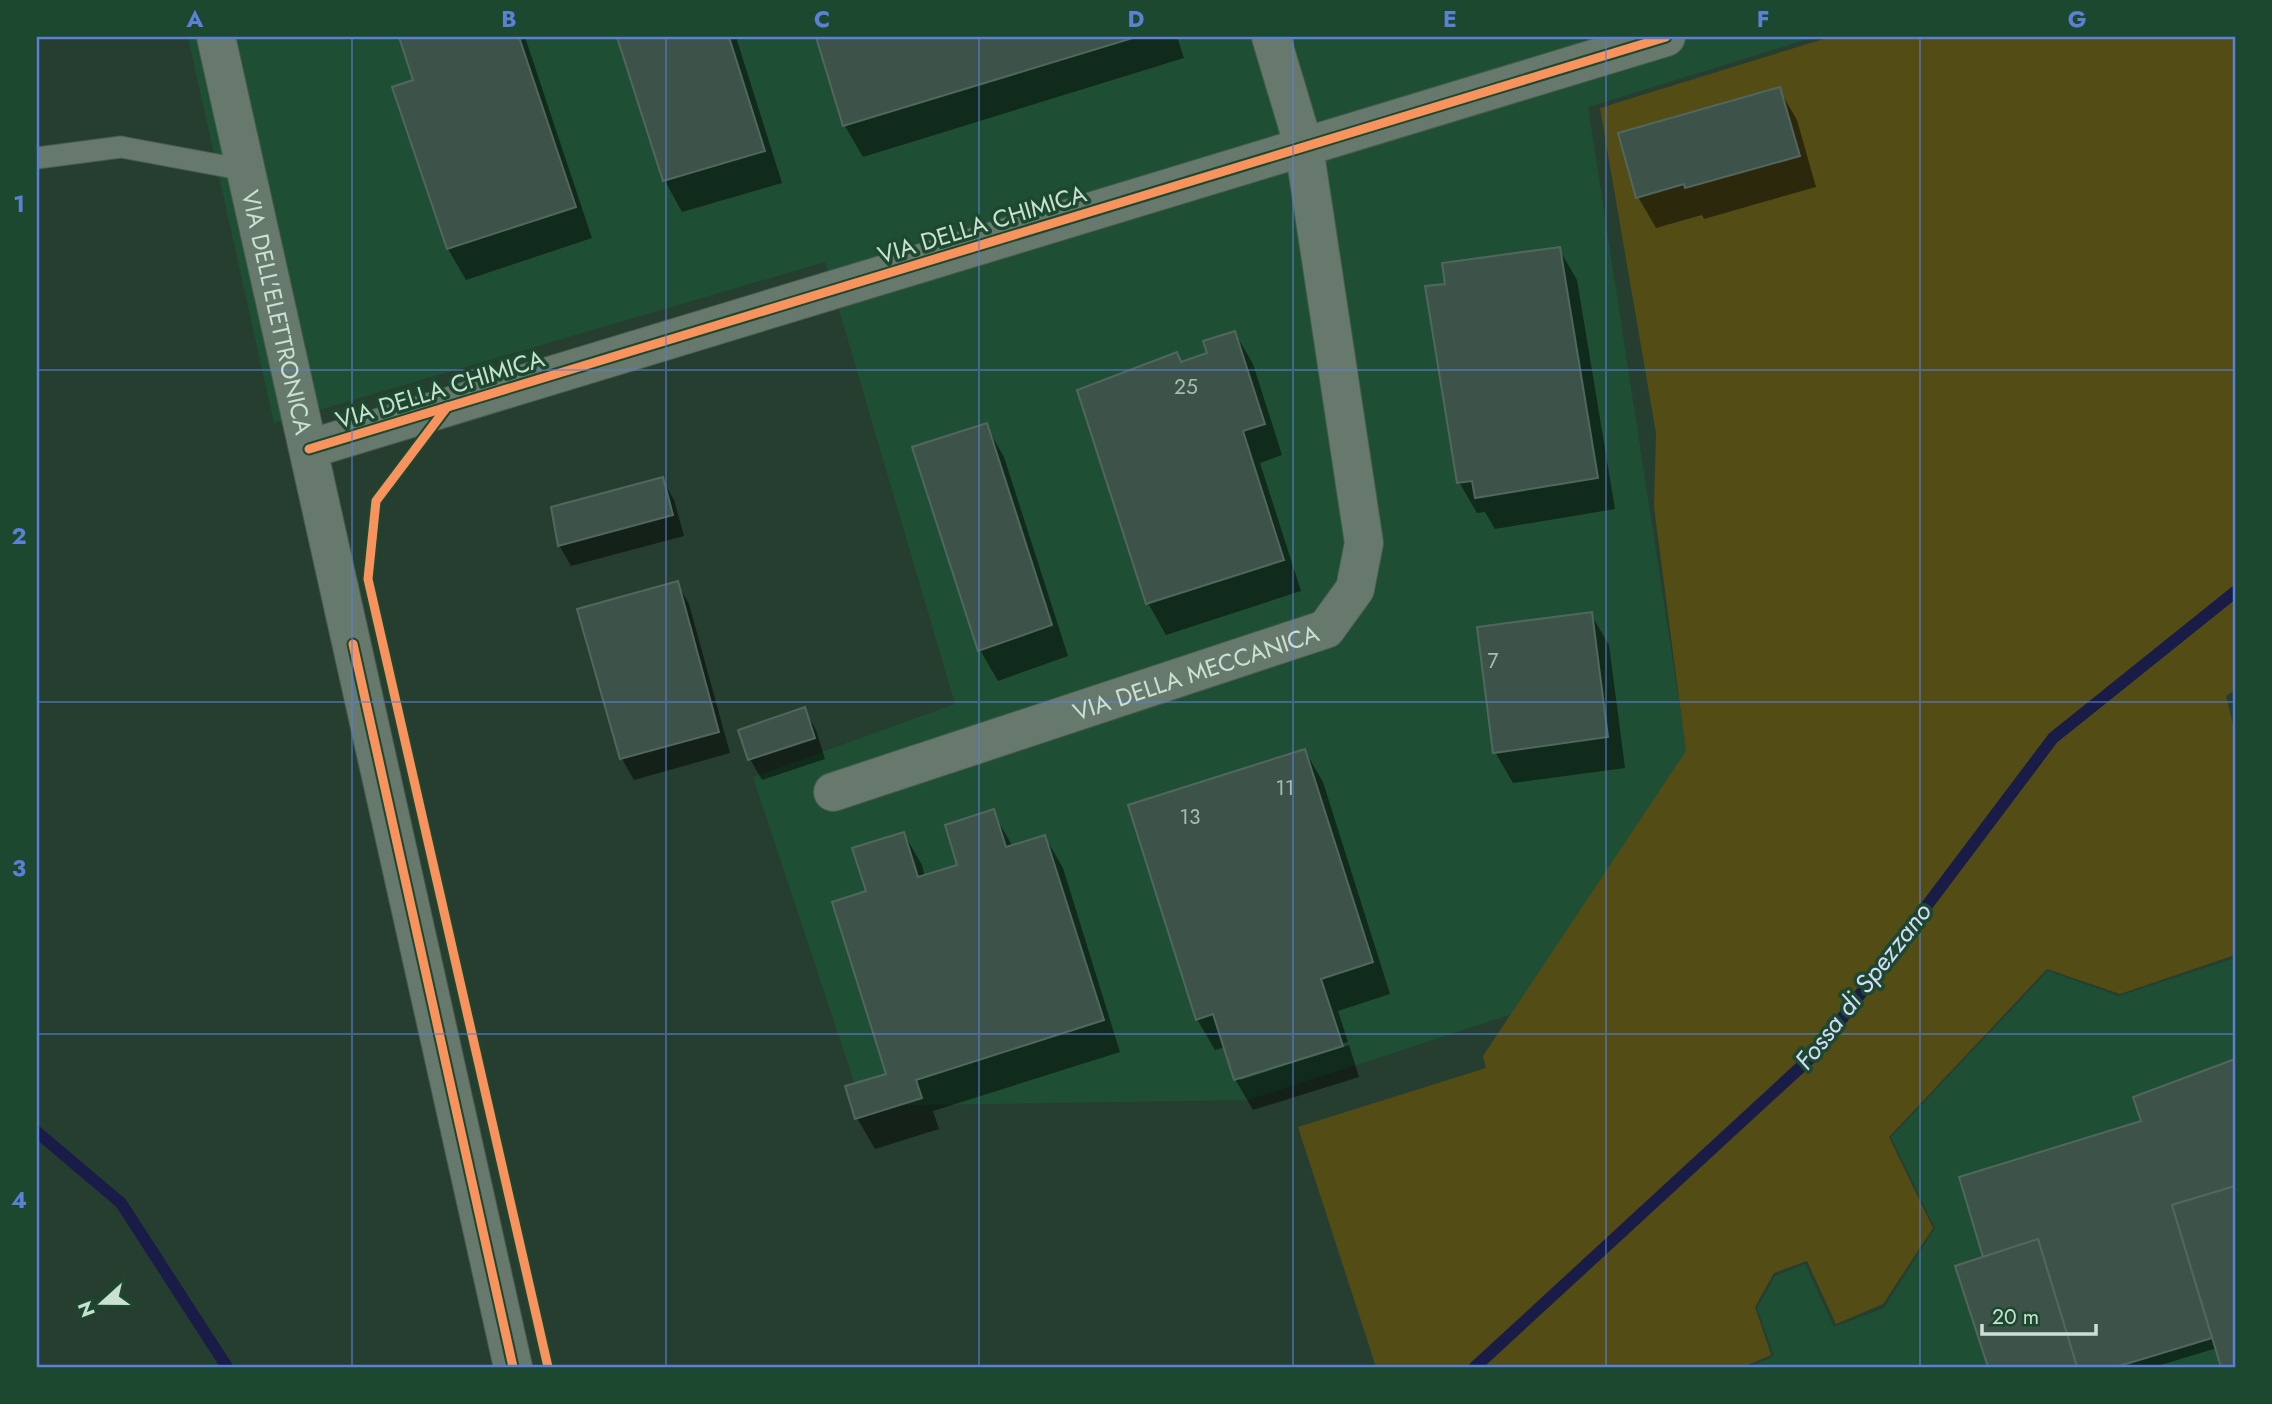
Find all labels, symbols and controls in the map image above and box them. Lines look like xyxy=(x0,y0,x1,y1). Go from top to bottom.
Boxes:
text: A xyxy=(186,2,204,36)
text: B xyxy=(501,2,517,36)
text: C xyxy=(814,2,830,36)
text: D xyxy=(1128,2,1145,36)
text: E xyxy=(1443,2,1457,36)
text: F xyxy=(1757,2,1769,36)
text: G xyxy=(2068,2,2086,36)
street label: VIA DELLA CHIMICA xyxy=(873,176,1091,272)
text: 1 xyxy=(13,187,25,221)
street label: VIA DELL'ELETTRONICA xyxy=(233,187,322,438)
street label: VIA DELLA CHIMICA xyxy=(331,341,549,437)
house number: 25 xyxy=(1174,372,1198,402)
text: 2 xyxy=(11,519,27,553)
street label: VIA DELLA MECCANICA xyxy=(1068,615,1323,729)
house number: 7 xyxy=(1487,646,1499,676)
house number: 11 xyxy=(1276,773,1294,803)
house number: 13 xyxy=(1180,802,1200,832)
text: 3 xyxy=(12,851,26,885)
water label: Fossa di Spezzano xyxy=(1786,894,1941,1078)
text: 4 xyxy=(11,1183,27,1217)
north arrow xyxy=(66,1268,136,1338)
scale bar xyxy=(1982,1292,2095,1336)
text: N xyxy=(71,1297,102,1321)
text: 20 m xyxy=(1992,1302,2039,1332)

